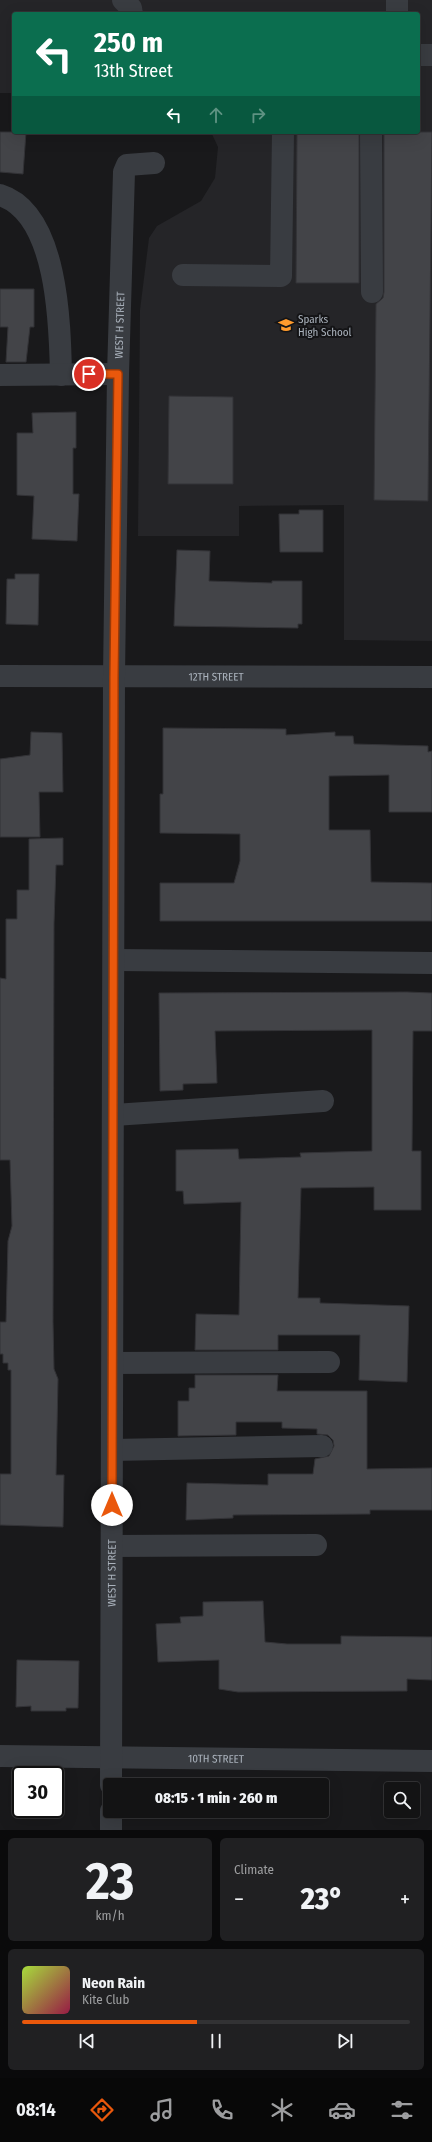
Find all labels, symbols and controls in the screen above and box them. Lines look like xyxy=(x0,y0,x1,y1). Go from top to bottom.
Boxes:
text: 250 m xyxy=(94,26,163,59)
icon: left xyxy=(28,28,80,80)
text: 13th Street xyxy=(94,60,173,82)
icon: left xyxy=(163,104,185,126)
icon: ahead xyxy=(205,104,227,126)
icon: right xyxy=(247,104,269,126)
street label: WEST H STREET xyxy=(112,290,127,359)
place label: Sparks High School xyxy=(298,313,352,339)
school or university icon: Sparks High School xyxy=(277,316,295,334)
pin xyxy=(72,357,106,391)
icon: arrive xyxy=(78,363,100,385)
street label: 12TH STREET xyxy=(188,670,244,683)
position arrow xyxy=(91,1484,133,1526)
street label: WEST H STREET xyxy=(105,1538,118,1607)
street label: 10TH STREET xyxy=(188,1752,245,1765)
speed limit sign: 30 xyxy=(12,1766,64,1818)
map controls xyxy=(384,1782,420,1818)
button: search xyxy=(384,1782,420,1818)
text: 08:15 · 1 min · 260 m xyxy=(155,1789,277,1807)
text: 23 xyxy=(86,1850,134,1913)
text: Climate xyxy=(234,1862,274,1877)
text: 23° xyxy=(301,1881,343,1917)
text: − xyxy=(234,1886,244,1913)
text: + xyxy=(400,1886,410,1913)
text: km/h xyxy=(96,1908,125,1923)
text: Neon Rain xyxy=(82,1974,145,1992)
text: Kite Club xyxy=(82,1992,129,2007)
icon: previous xyxy=(76,2030,98,2052)
icon: pause xyxy=(205,2030,227,2052)
icon: next xyxy=(334,2030,356,2052)
icon: directions xyxy=(88,2096,116,2124)
icon: music xyxy=(148,2096,176,2124)
icon: phone xyxy=(208,2096,236,2124)
icon: climate xyxy=(268,2096,296,2124)
icon: car xyxy=(328,2096,356,2124)
icon: filters xyxy=(388,2096,416,2124)
text: 08:14 xyxy=(16,2099,56,2121)

